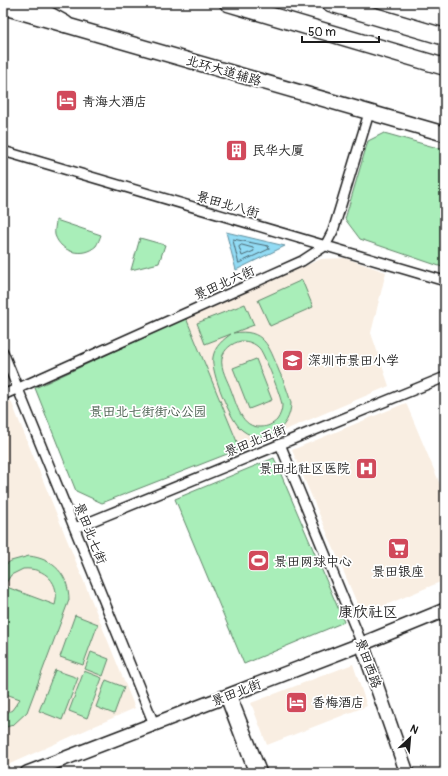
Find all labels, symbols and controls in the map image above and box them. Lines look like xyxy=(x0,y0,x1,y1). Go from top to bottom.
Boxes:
scale bar xyxy=(302,18,379,44)
text: 50 m xyxy=(308,25,336,40)
street label: 北环大道辅路 xyxy=(184,53,263,89)
hotel icon: 青海大酒店 xyxy=(53,88,79,114)
place label: 青海大酒店 xyxy=(82,94,147,110)
building icon: 民华大厦 xyxy=(223,137,249,163)
place label: 民华大厦 xyxy=(252,143,304,159)
street label: 景田北八街 xyxy=(194,188,261,222)
street label: 景田北六街 xyxy=(191,262,257,303)
school or university icon: 深圳市景田小学 xyxy=(279,347,305,373)
place label: 深圳市景田小学 xyxy=(308,353,399,369)
park label: 景田北七街街心公园 xyxy=(89,404,207,420)
street label: 景田北五街 xyxy=(222,421,289,461)
hospital icon: 景田北社区医院 xyxy=(353,455,379,481)
place label: 景田北社区医院 xyxy=(259,461,350,477)
street label: 景田北七街 xyxy=(70,500,110,567)
supermarket icon: 景田银座 xyxy=(385,536,411,562)
sports icon: 景田网球中心 xyxy=(246,548,272,574)
place label: 景田网球中心 xyxy=(274,554,352,570)
place label: 景田银座 xyxy=(372,564,424,580)
district label: 康欣社区 xyxy=(338,603,398,622)
street label: 景田西路 xyxy=(352,636,384,691)
street label: 景田北街 xyxy=(209,676,264,710)
hotel icon: 香梅酒店 xyxy=(284,689,310,715)
place label: 香梅酒店 xyxy=(312,695,364,711)
north arrow xyxy=(390,718,430,758)
text: N xyxy=(408,722,421,737)

